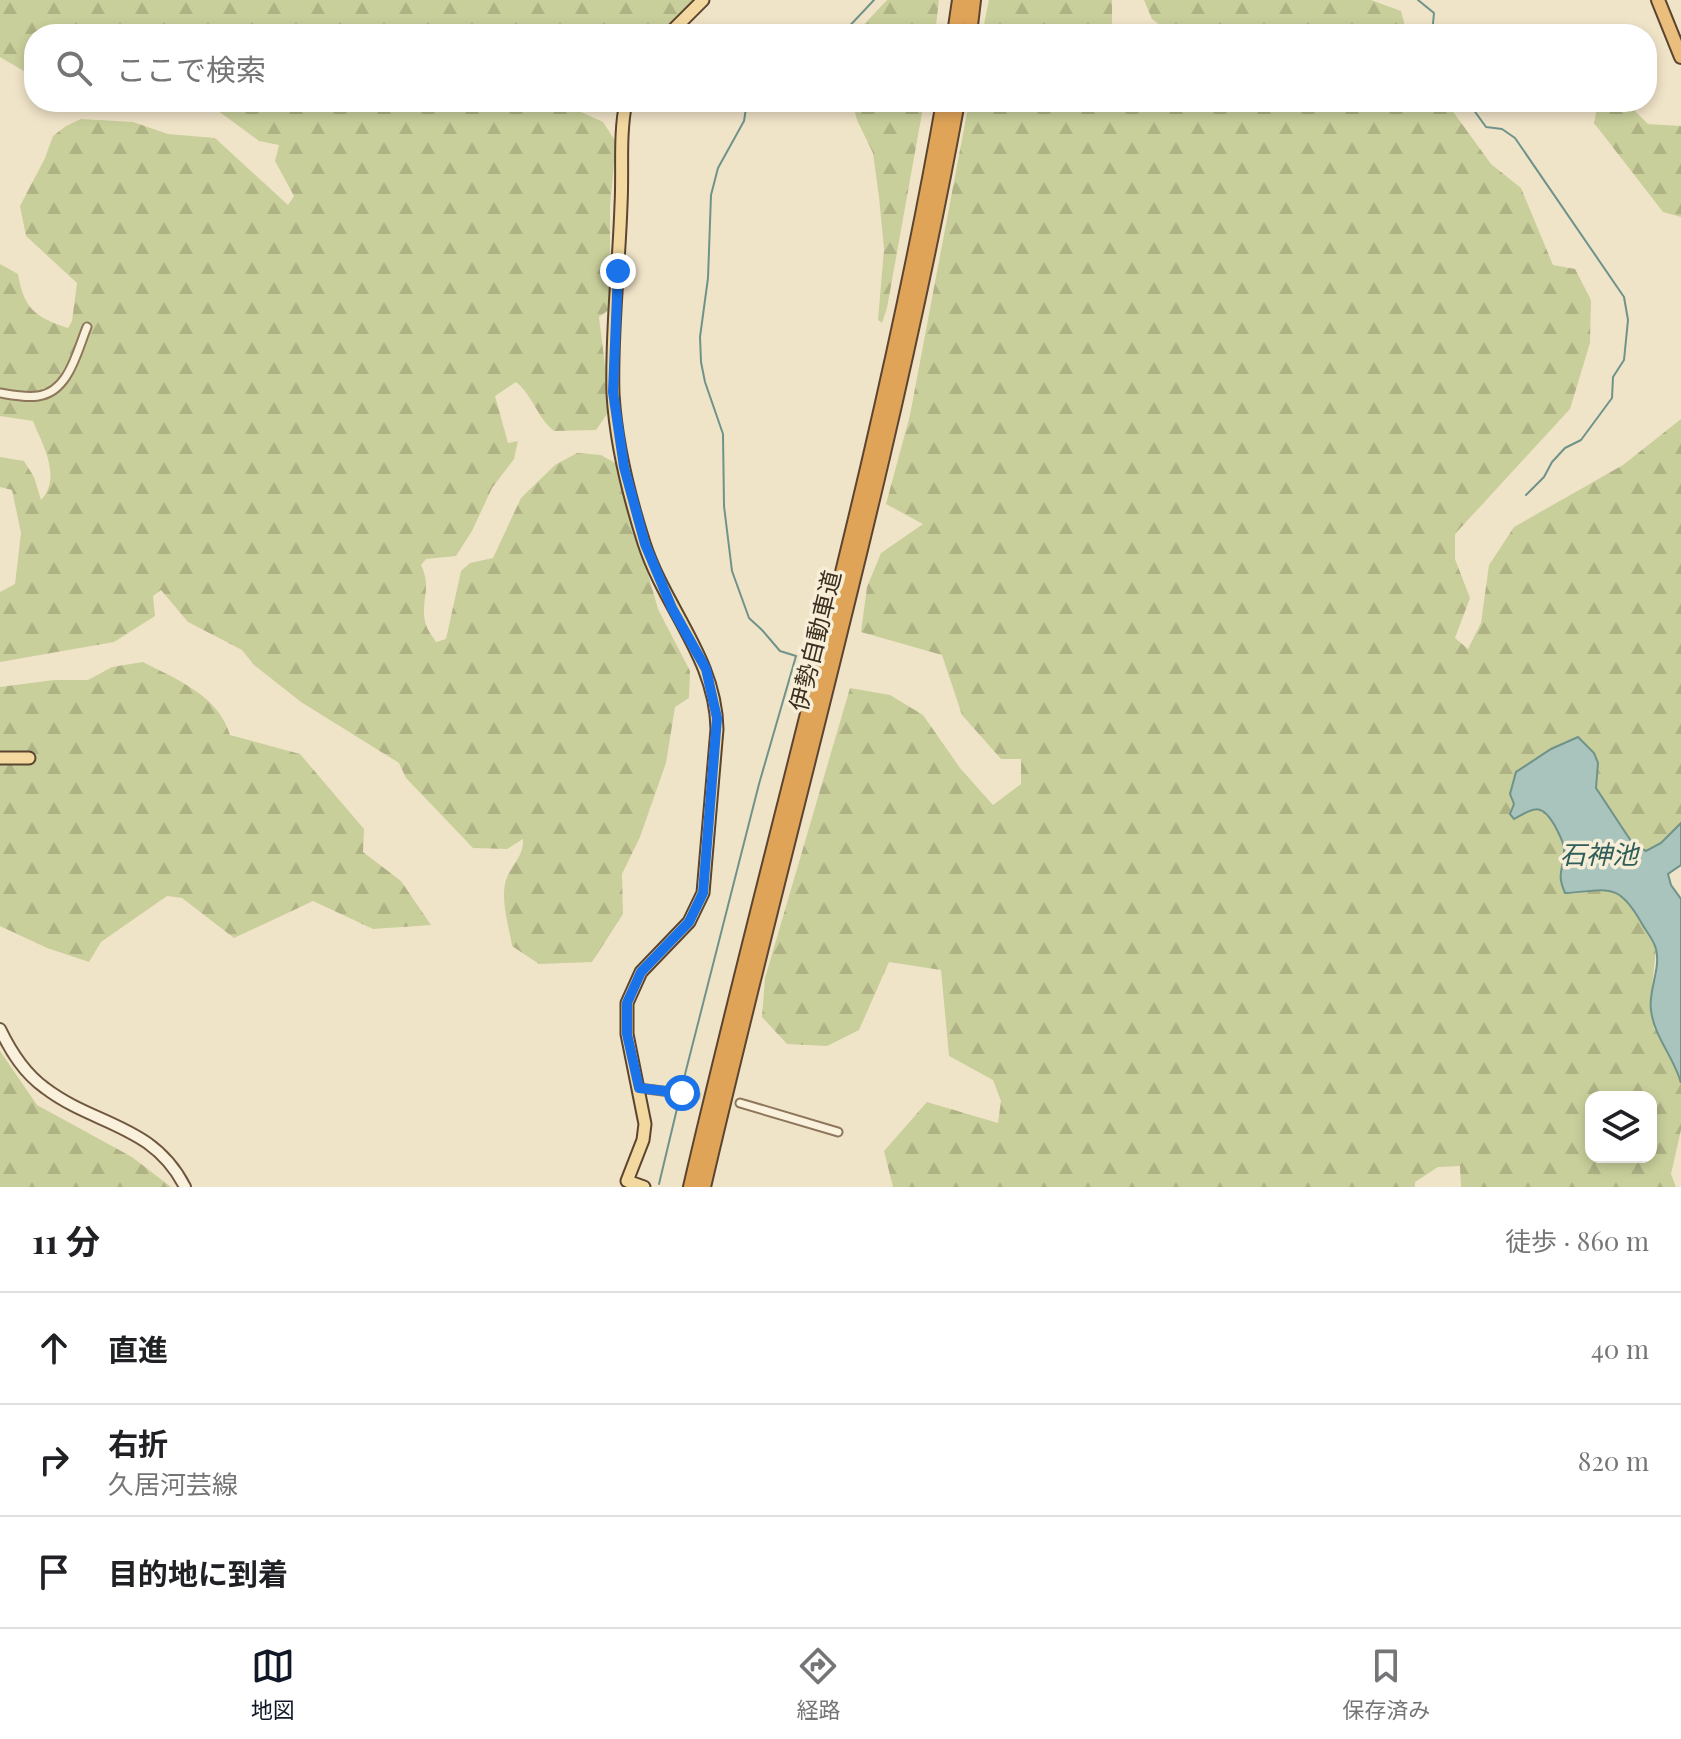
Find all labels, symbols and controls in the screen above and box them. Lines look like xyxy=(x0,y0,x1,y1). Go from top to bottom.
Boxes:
search box xyxy=(24,24,1657,112)
icon: search xyxy=(52,46,96,90)
text: ここで検索 xyxy=(116,49,266,89)
route end xyxy=(600,253,636,289)
street label: 伊勢自動車道 xyxy=(781,567,847,714)
water label: 石神池 xyxy=(1560,836,1641,871)
route start xyxy=(664,1075,700,1111)
map controls xyxy=(1585,1091,1657,1163)
button: layers xyxy=(1585,1091,1657,1163)
text: 11 分 xyxy=(32,1217,100,1263)
text: 徒歩 · 860 m xyxy=(1505,1223,1649,1258)
icon: ahead xyxy=(32,1326,76,1370)
text: 直進 xyxy=(108,1329,168,1369)
text: 40 m xyxy=(1591,1331,1649,1366)
text: 右折 xyxy=(108,1423,168,1463)
icon: right xyxy=(32,1438,76,1482)
text: 820 m xyxy=(1578,1443,1649,1478)
text: 久居河芸線 xyxy=(108,1466,238,1501)
icon: arrive xyxy=(32,1550,76,1594)
text: 目的地に到着 xyxy=(108,1553,288,1593)
tab: 地図 xyxy=(251,1644,295,1724)
tab: 経路 xyxy=(796,1644,840,1724)
tab: 保存済み xyxy=(1342,1644,1430,1724)

